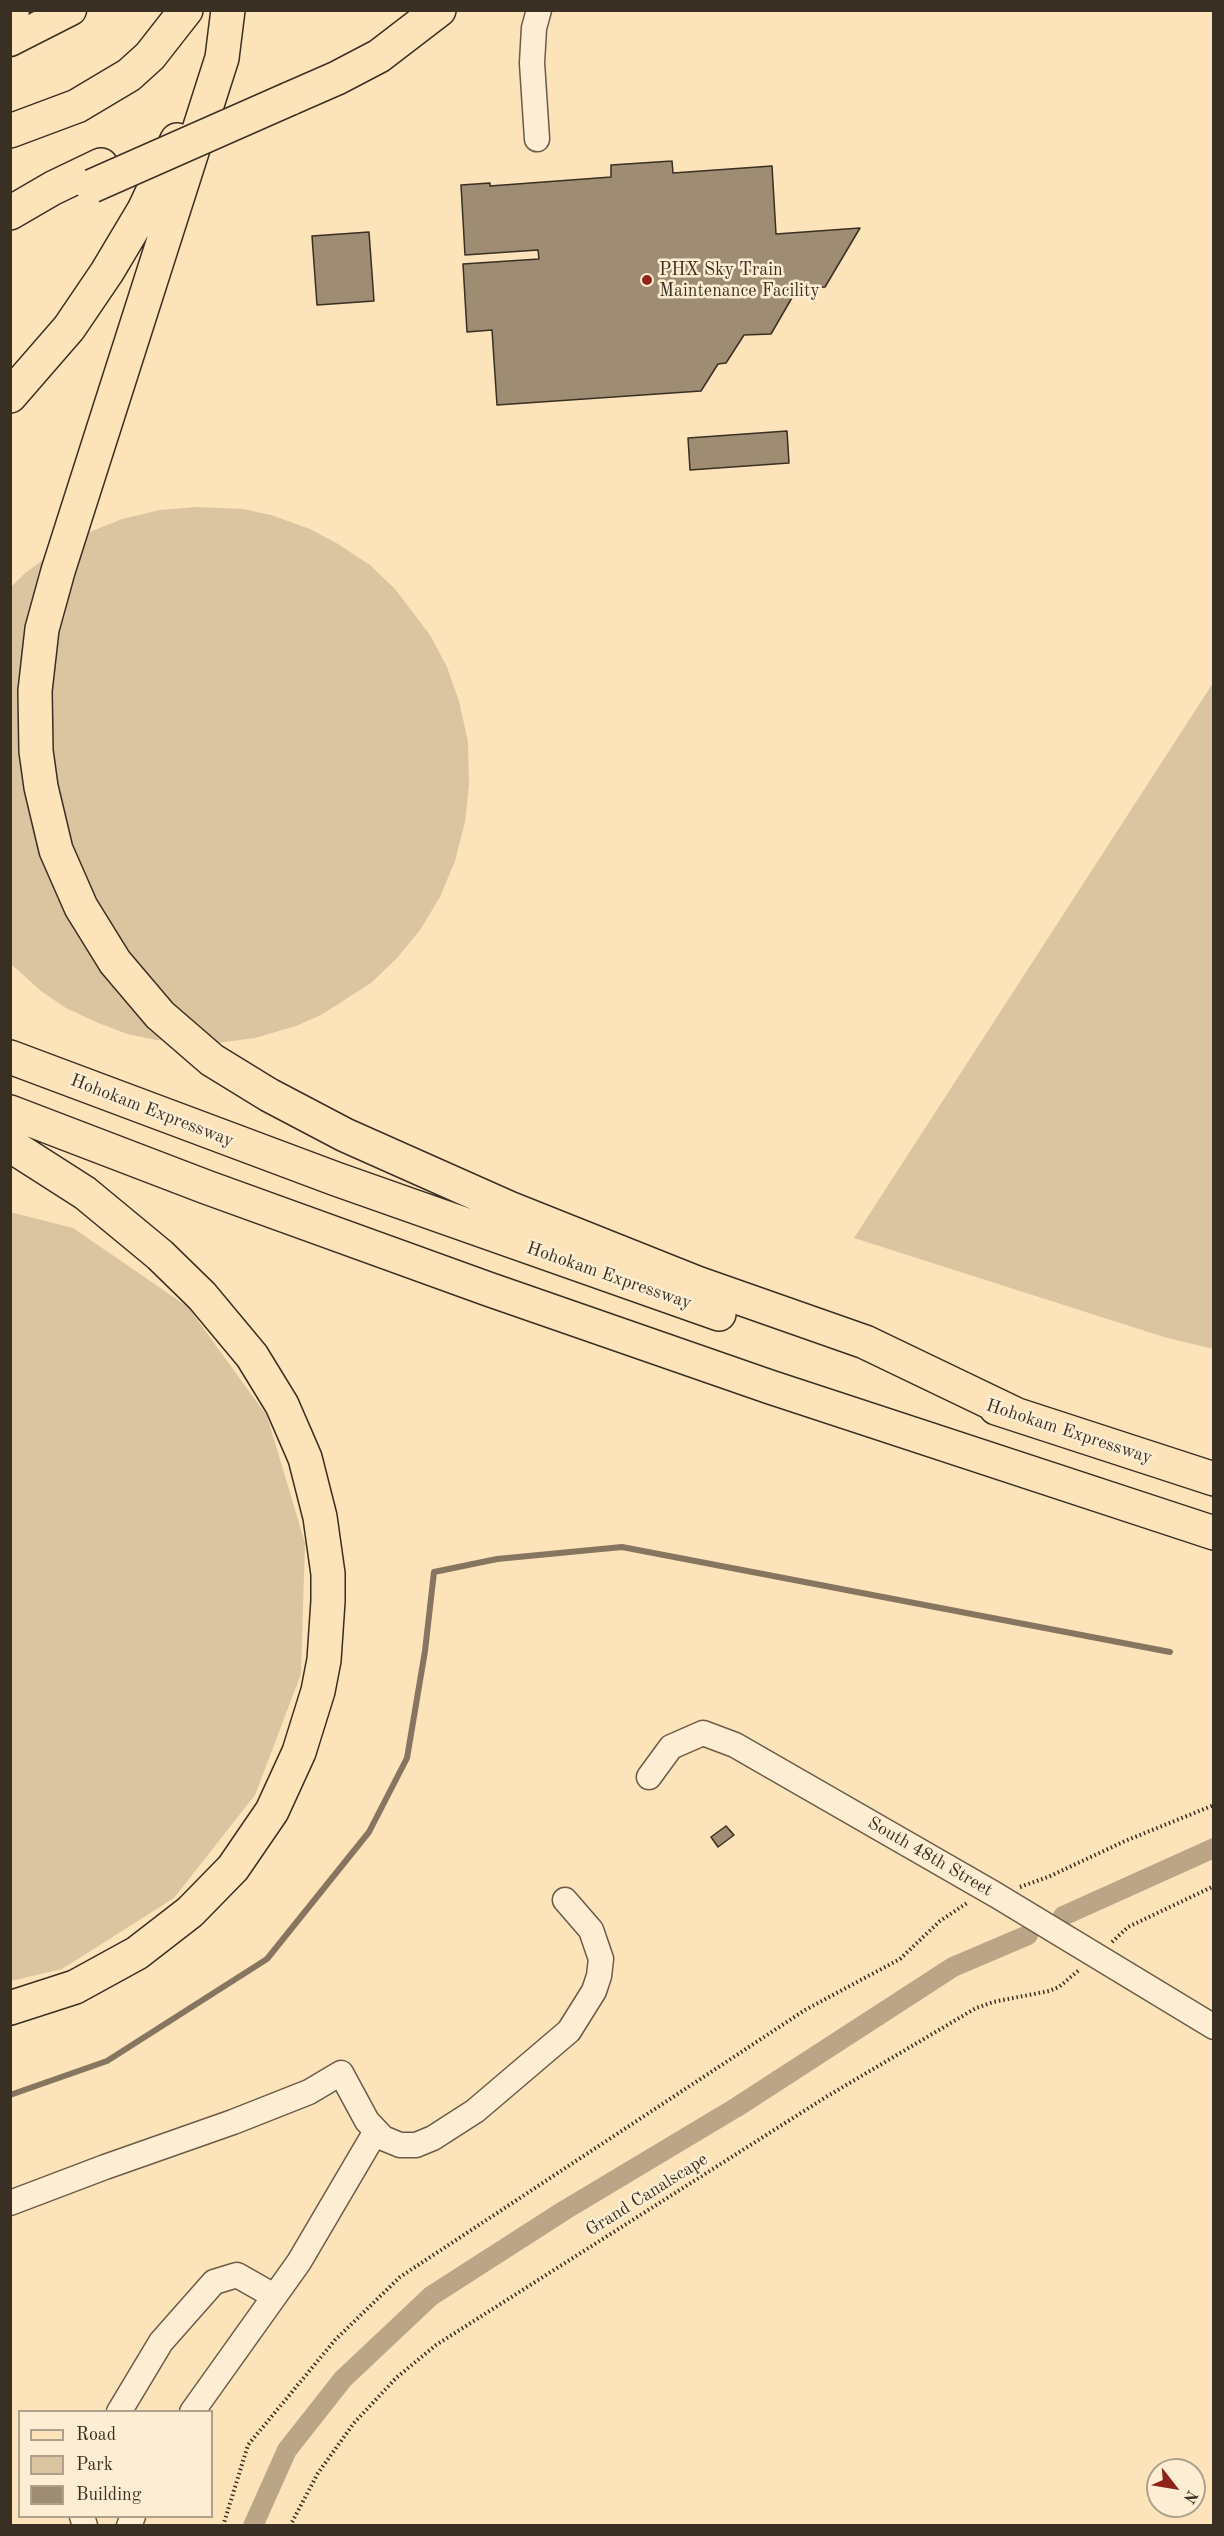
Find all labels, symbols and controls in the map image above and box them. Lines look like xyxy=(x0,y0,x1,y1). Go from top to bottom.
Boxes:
place label: PHX Sky Train Maintenance Facility xyxy=(659,259,820,302)
marker: PHX Sky Train Maintenance Facility xyxy=(640,273,654,287)
street label: Hohokam Expressway xyxy=(67,1070,237,1152)
street label: Hohokam Expressway xyxy=(524,1238,694,1314)
street label: Hohokam Expressway xyxy=(983,1395,1155,1469)
street label: South 48th Street xyxy=(864,1813,996,1901)
street label: Grand Canalscape xyxy=(582,2149,712,2241)
legend xyxy=(18,2410,213,2518)
text: Road xyxy=(76,2426,116,2444)
text: Park xyxy=(76,2456,113,2474)
north arrow xyxy=(1146,2458,1206,2518)
text: Building xyxy=(76,2486,141,2504)
text: N xyxy=(1180,2487,1200,2506)

